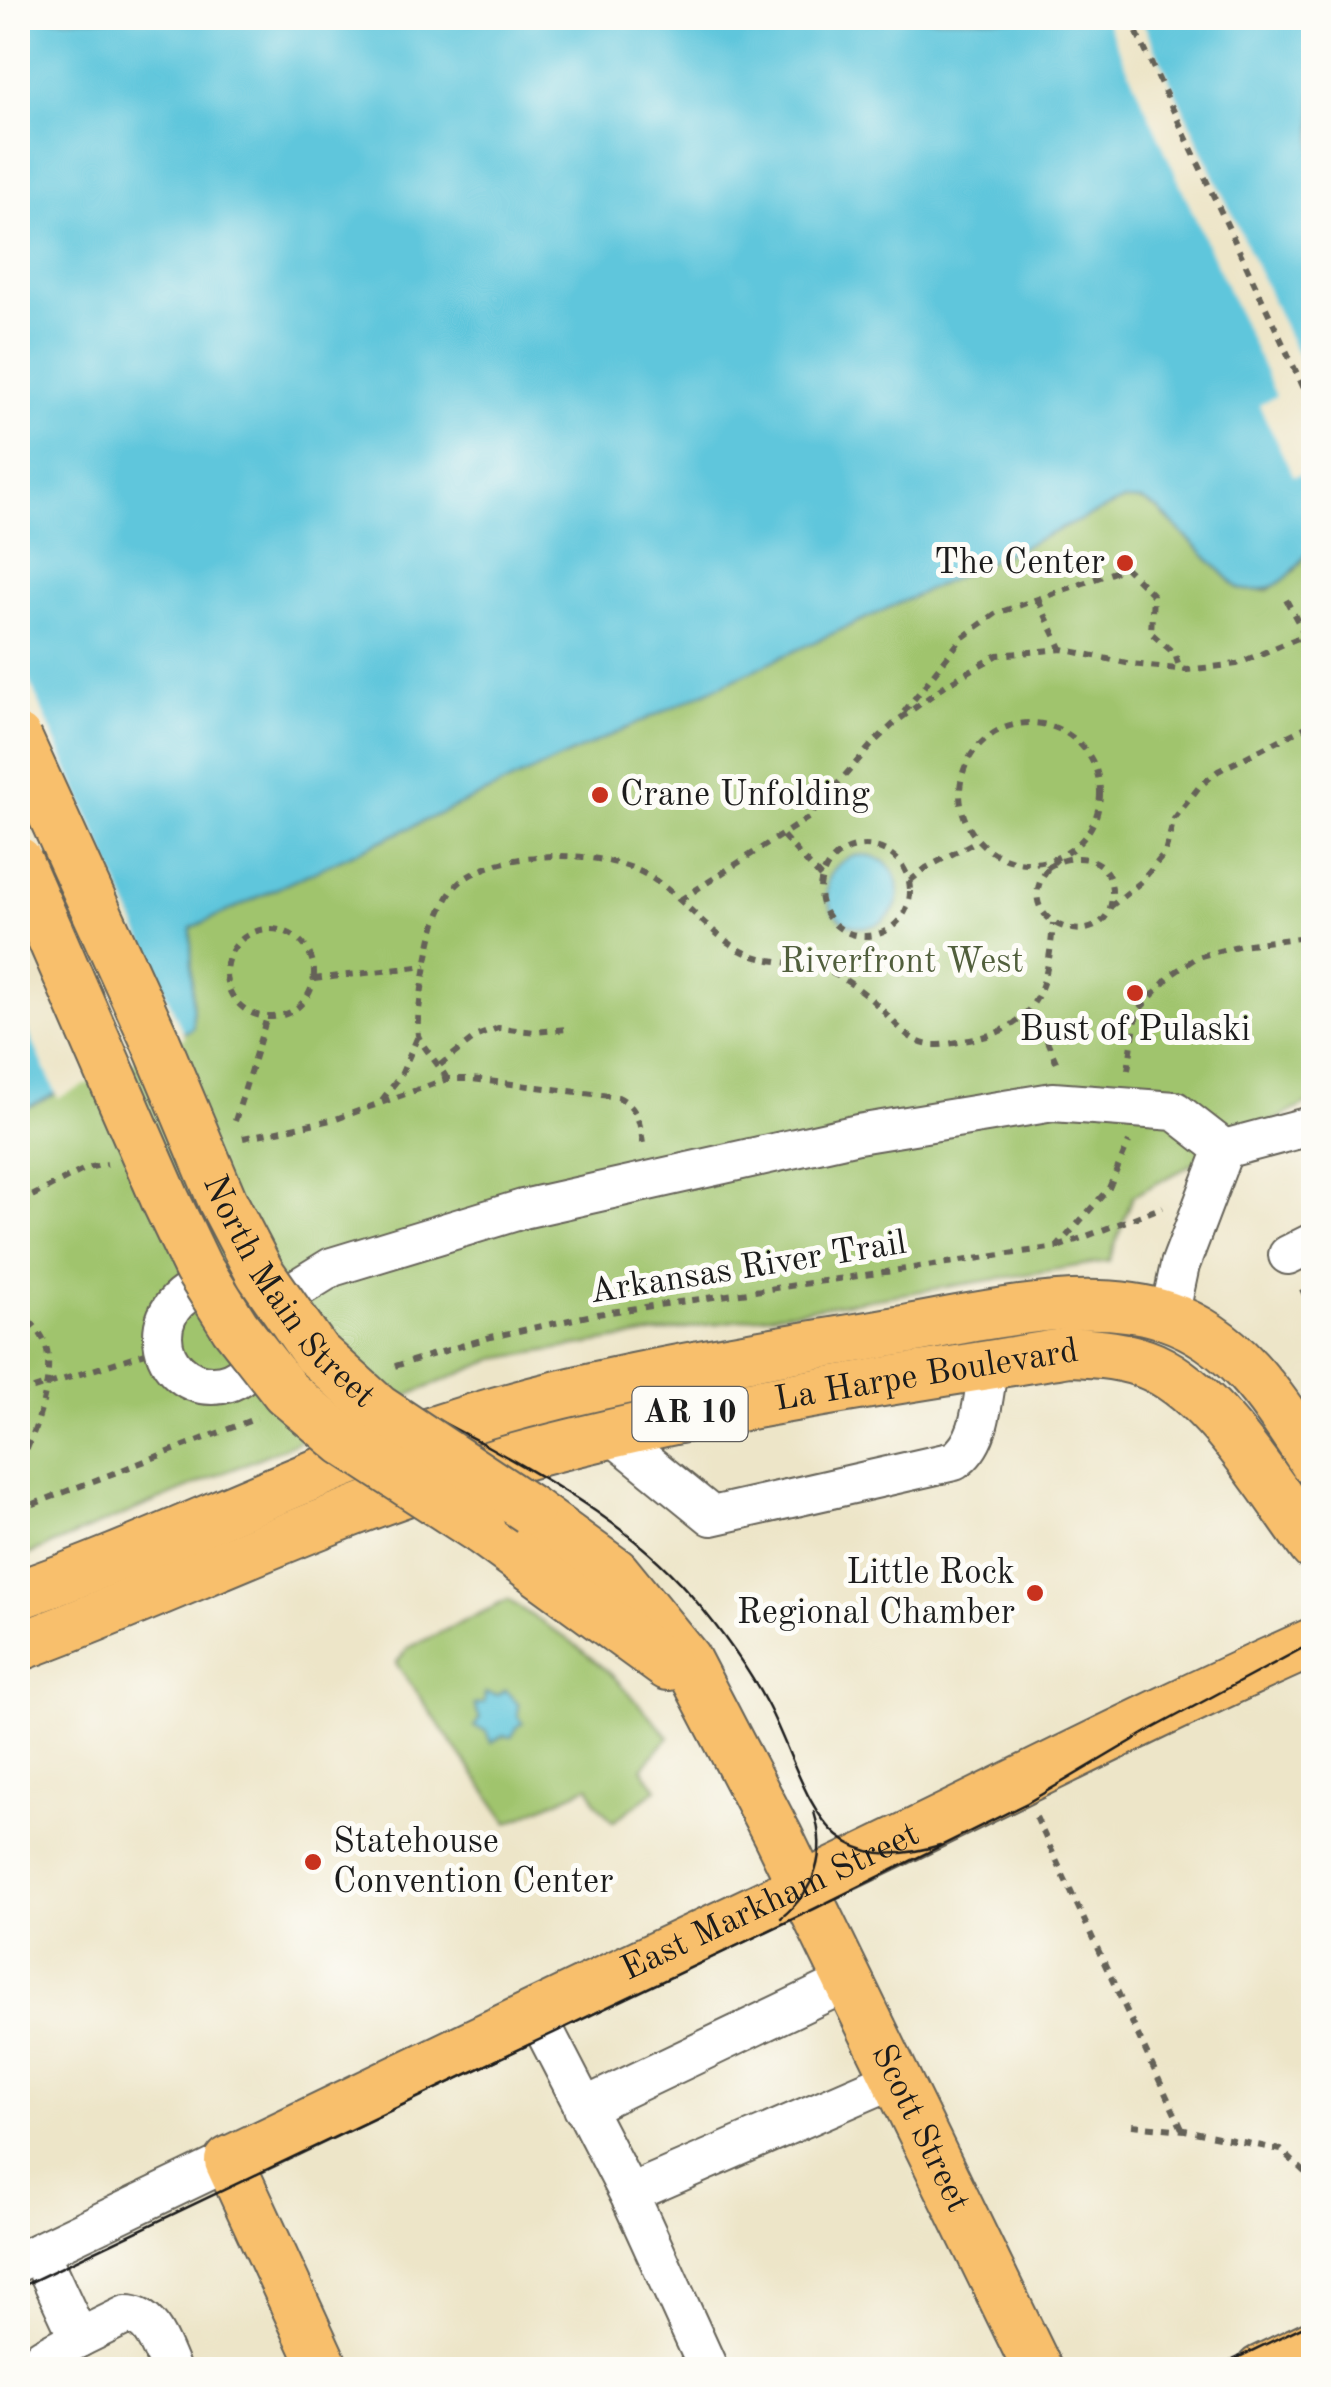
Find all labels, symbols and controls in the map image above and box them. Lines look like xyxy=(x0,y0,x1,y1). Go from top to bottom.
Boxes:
place label: The Center xyxy=(934,546,1105,581)
marker: The Center xyxy=(1114,552,1136,574)
place label: Crane Unfolding xyxy=(620,778,870,813)
marker: Crane Unfolding xyxy=(589,784,611,806)
park label: Riverfront West xyxy=(780,945,1024,980)
marker: Bust of Pulaski xyxy=(1124,982,1146,1004)
place label: Bust of Pulaski xyxy=(1020,1013,1250,1048)
street label: North Main Street xyxy=(196,1170,382,1415)
street label: Arkansas River Trail xyxy=(587,1226,909,1310)
street label: La Harpe Boulevard xyxy=(772,1333,1081,1418)
road number: AR 10 xyxy=(632,1387,748,1441)
place label: Little Rock Regional Chamber xyxy=(737,1556,1015,1631)
marker: Little Rock Regional Chamber xyxy=(1024,1582,1046,1604)
street label: East Markham Street xyxy=(616,1816,924,1987)
place label: Statehouse Convention Center xyxy=(333,1825,614,1900)
marker: Statehouse Convention Center xyxy=(302,1851,324,1873)
street label: Scott Street xyxy=(865,2039,976,2217)

